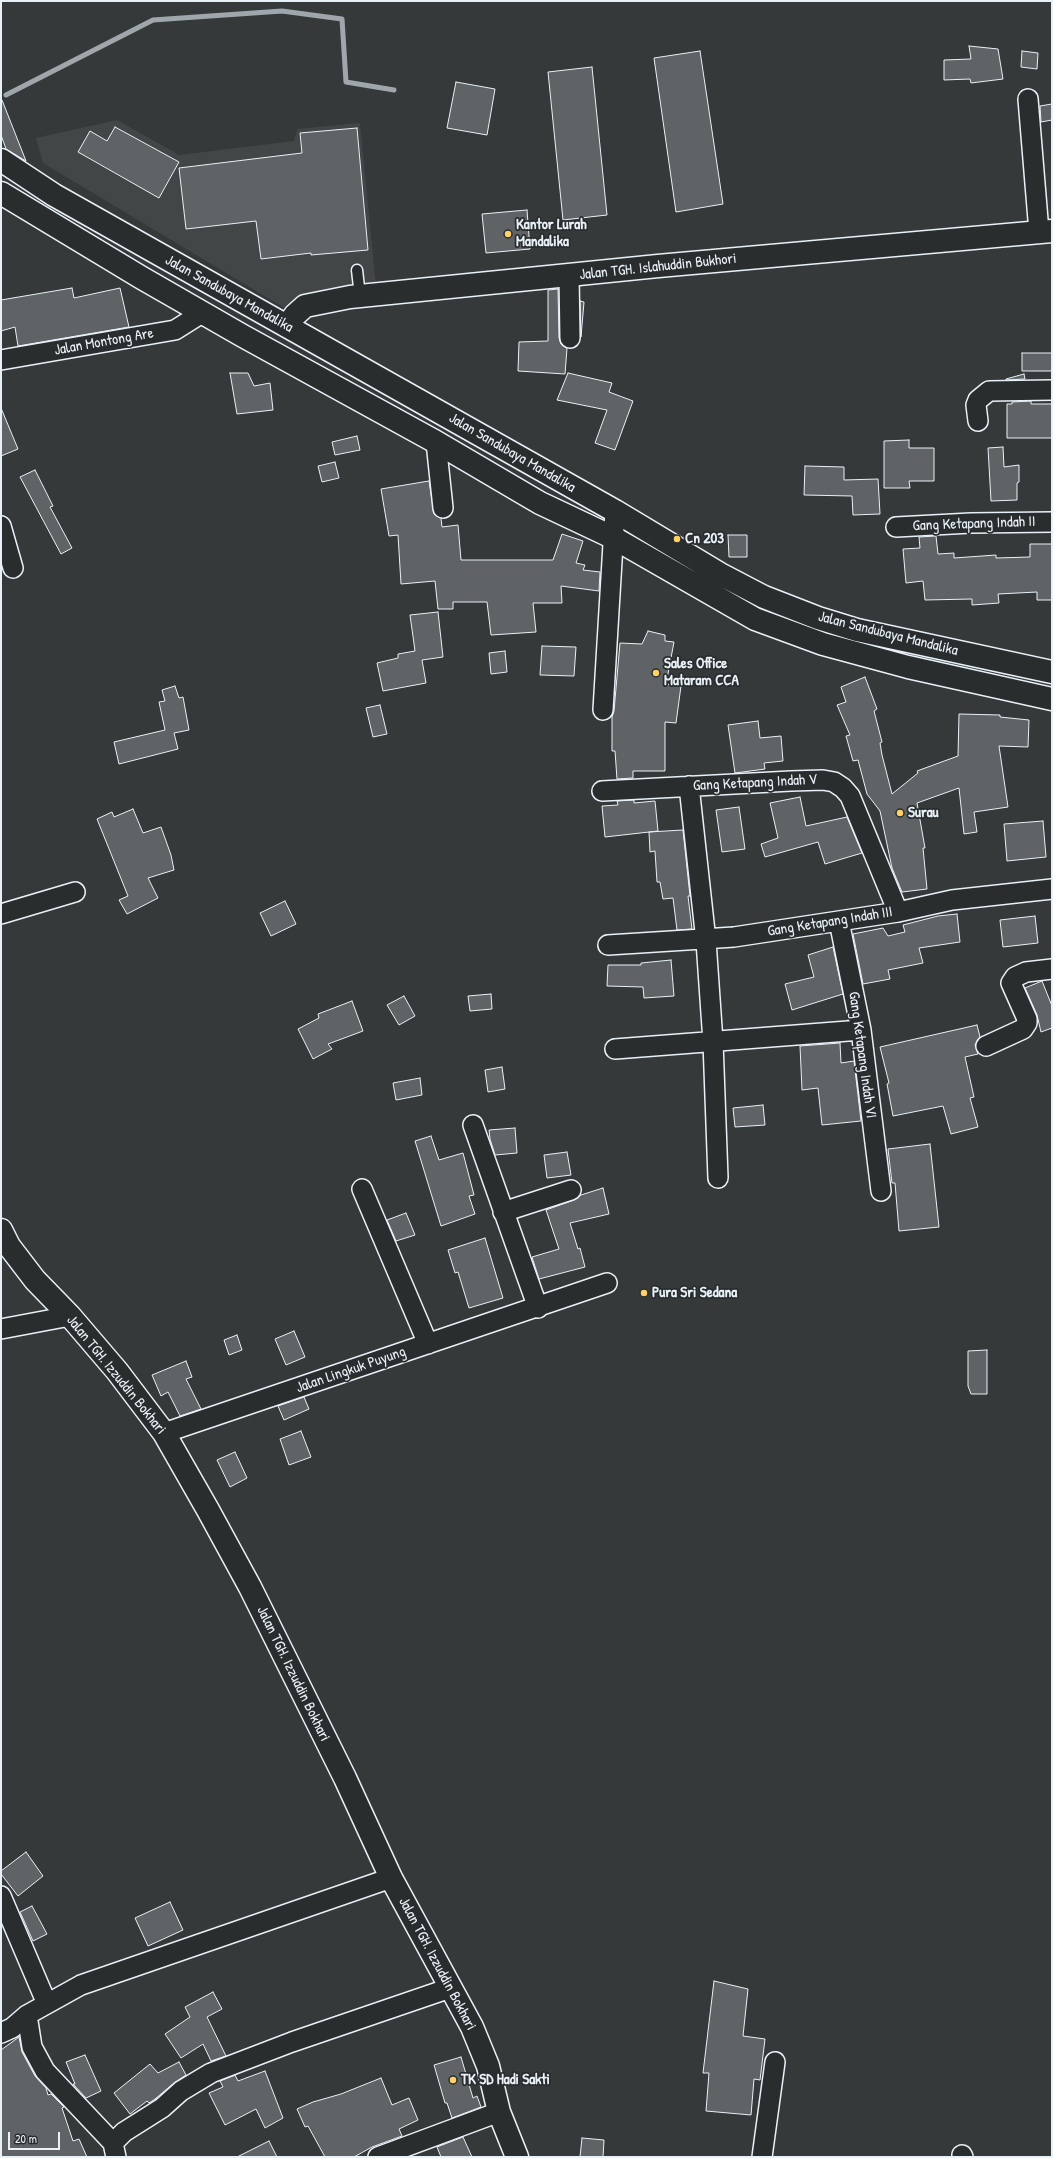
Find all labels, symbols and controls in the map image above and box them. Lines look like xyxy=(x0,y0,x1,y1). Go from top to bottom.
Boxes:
place label: Kantor Lurah Mandalika xyxy=(516,216,586,251)
marker: Kantor Lurah Mandalika xyxy=(503,229,513,239)
street label: Jalan TGH. Islahuddin Bukhori xyxy=(579,250,737,284)
street label: Jalan Sandubaya Mandalika xyxy=(162,251,296,337)
street label: Jalan Montong Are xyxy=(53,324,155,360)
street label: Jalan Sandubaya Mandalika xyxy=(445,409,579,497)
street label: Gang Ketapang Indah II xyxy=(912,513,1036,535)
place label: Cn 203 xyxy=(685,530,724,548)
marker: Cn 203 xyxy=(672,534,682,544)
street label: Jalan Sandubaya Mandalika xyxy=(816,608,960,660)
place label: Sales Office Mataram CCA xyxy=(664,655,739,690)
marker: Sales Office Mataram CCA xyxy=(651,668,661,678)
street label: Gang Ketapang Indah V xyxy=(692,771,818,795)
place label: Surau xyxy=(908,804,939,822)
marker: Surau xyxy=(895,808,905,818)
street label: Gang Ketapang Indah III xyxy=(766,903,894,941)
street label: Gang Ketapang Indah VI xyxy=(844,990,880,1120)
place label: Pura Sri Sedana xyxy=(652,1284,737,1302)
marker: Pura Sri Sedana xyxy=(639,1288,649,1298)
street label: Jalan TGH. Izzuddin Bokhari xyxy=(62,1312,170,1438)
street label: Jalan Lingkuk Puyung xyxy=(294,1343,408,1397)
street label: Jalan TGH. Izzuddin Bokhari xyxy=(252,1603,334,1745)
street label: Jalan TGH. Izzuddin Bokhari xyxy=(394,1894,480,2034)
place label: TK SD Hadi Sakti xyxy=(461,2071,550,2089)
marker: TK SD Hadi Sakti xyxy=(448,2075,458,2085)
scale bar xyxy=(10,2124,62,2150)
text: 20 m xyxy=(15,2130,37,2147)

